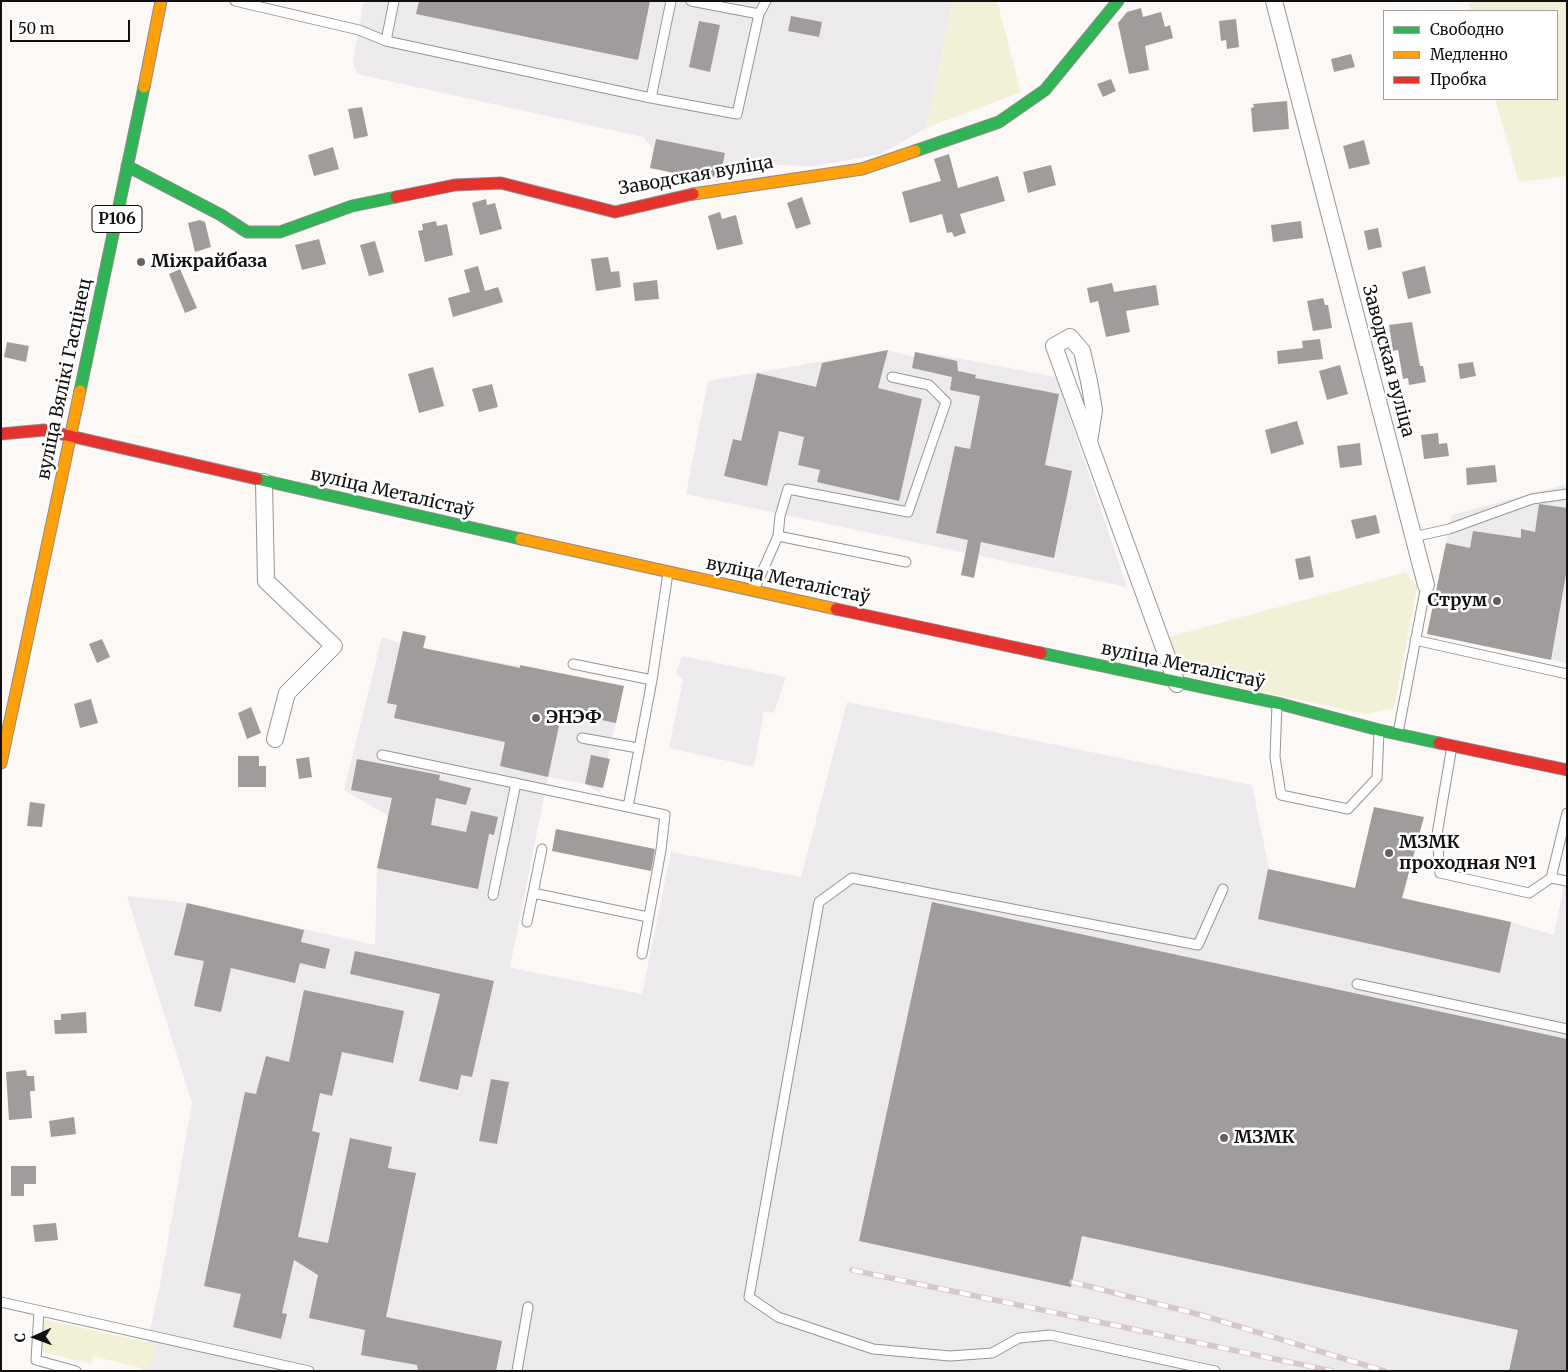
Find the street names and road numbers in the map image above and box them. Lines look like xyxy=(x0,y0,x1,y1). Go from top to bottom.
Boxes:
street label: Заводская вуліца xyxy=(617,152,775,200)
road number: Р106 xyxy=(92,205,142,232)
street label: вуліца Вялікі Гасцінец xyxy=(33,276,97,482)
street label: Заводская вуліца xyxy=(1357,283,1419,439)
street label: вуліца Металістаў xyxy=(308,464,476,522)
street label: вуліца Металістаў xyxy=(704,553,872,609)
street label: вуліца Металістаў xyxy=(1099,638,1267,694)

